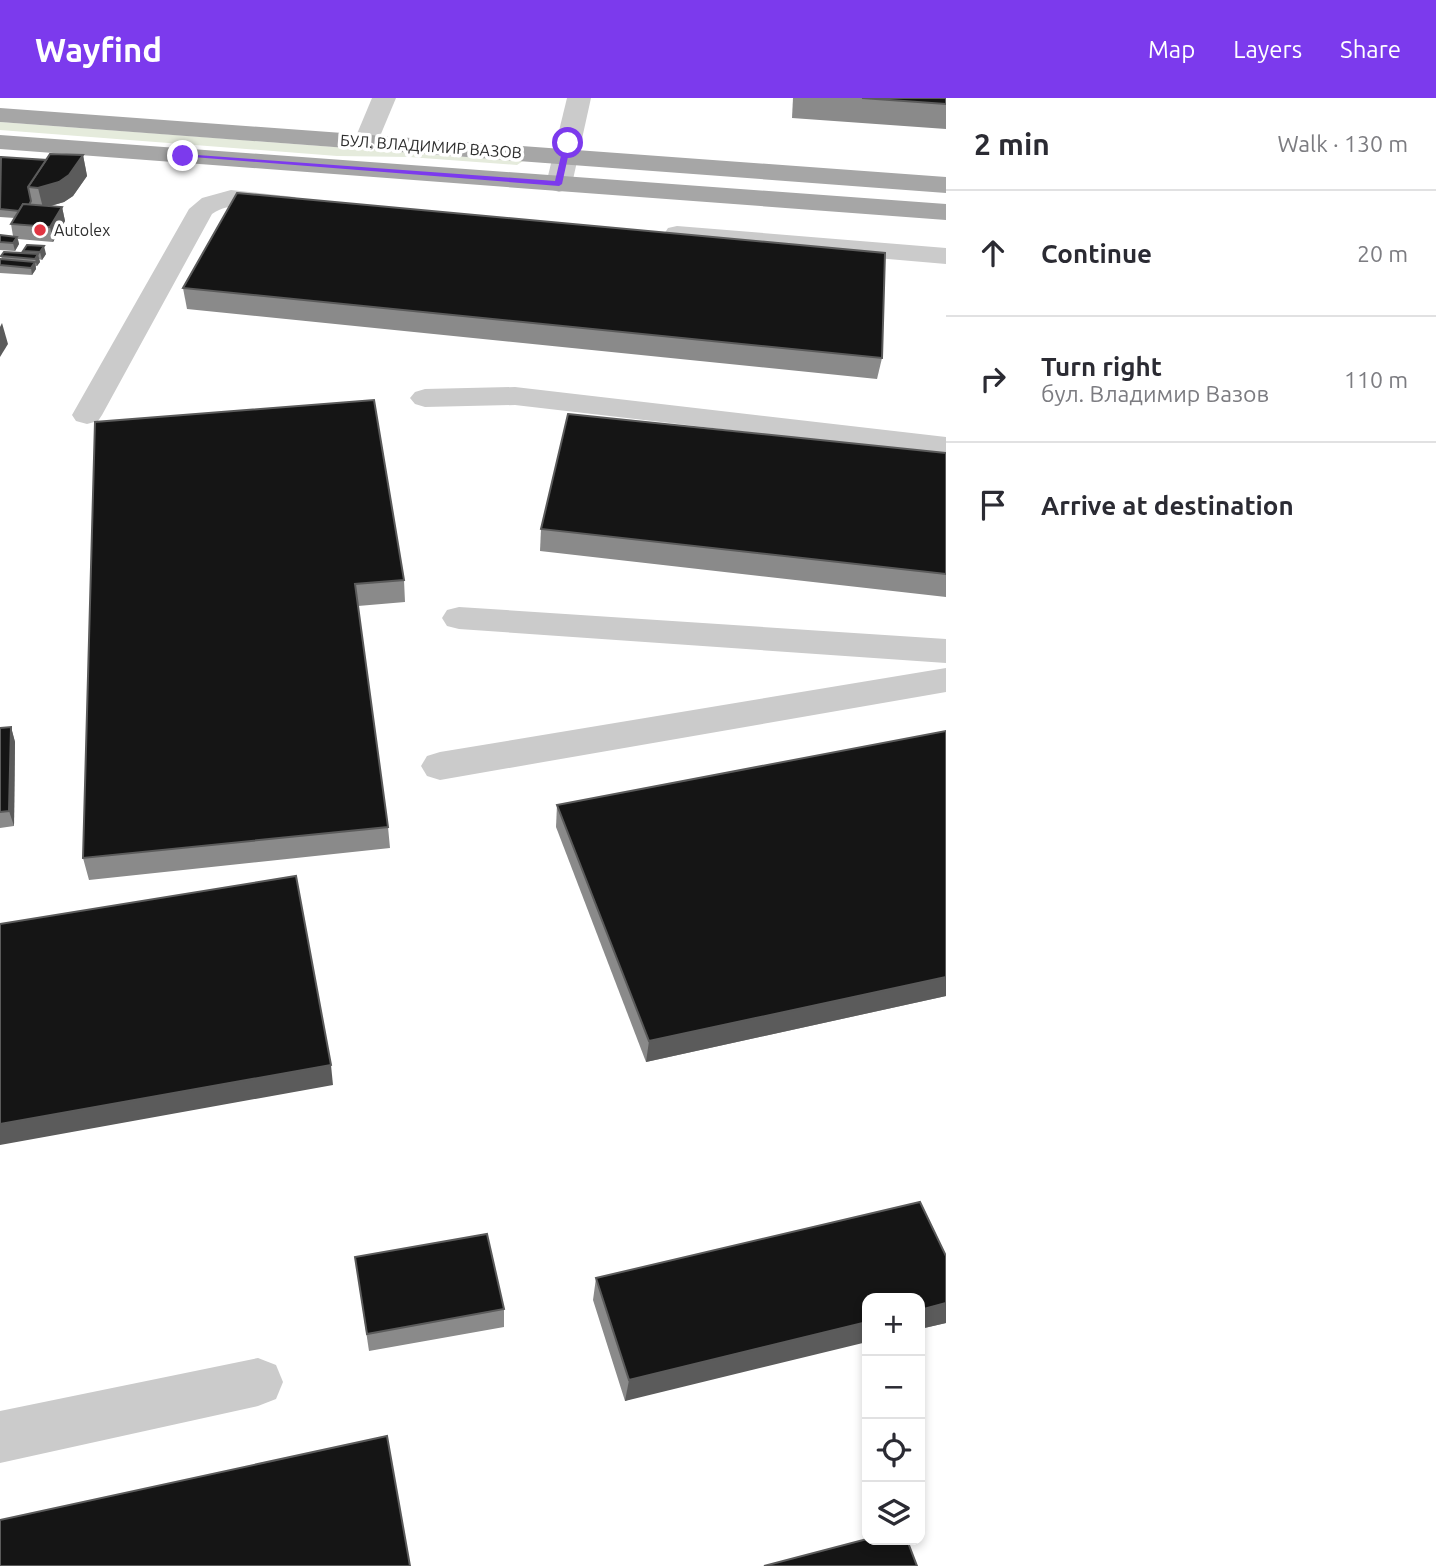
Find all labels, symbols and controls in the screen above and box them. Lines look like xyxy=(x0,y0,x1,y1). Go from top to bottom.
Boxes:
text: Wayfind xyxy=(35,31,162,68)
text: Map xyxy=(1148,36,1195,63)
text: Layers xyxy=(1233,36,1302,63)
text: Share xyxy=(1340,36,1401,63)
route start xyxy=(552,127,583,158)
text: 2 min xyxy=(974,127,1050,161)
street label: БУЛ. ВЛАДИМИР ВАЗОВ xyxy=(340,131,522,161)
text: Walk · 130 m xyxy=(1277,131,1408,156)
route end xyxy=(167,140,198,171)
place label: Autolex xyxy=(54,221,110,239)
marker: Autolex xyxy=(32,222,48,238)
icon: ahead xyxy=(974,234,1012,272)
text: Continue xyxy=(1041,239,1152,268)
text: 20 m xyxy=(1357,241,1408,266)
text: Turn right xyxy=(1041,352,1162,381)
icon: right xyxy=(974,360,1012,398)
text: 110 m xyxy=(1344,367,1408,392)
text: бул. Владимир Вазов xyxy=(1041,381,1269,406)
icon: arrive xyxy=(974,486,1012,524)
text: Arrive at destination xyxy=(1041,491,1294,520)
map controls xyxy=(862,1293,925,1545)
button: + xyxy=(862,1293,925,1356)
button: − xyxy=(862,1356,925,1419)
button: locate xyxy=(862,1419,925,1482)
button: layers xyxy=(862,1482,925,1545)

